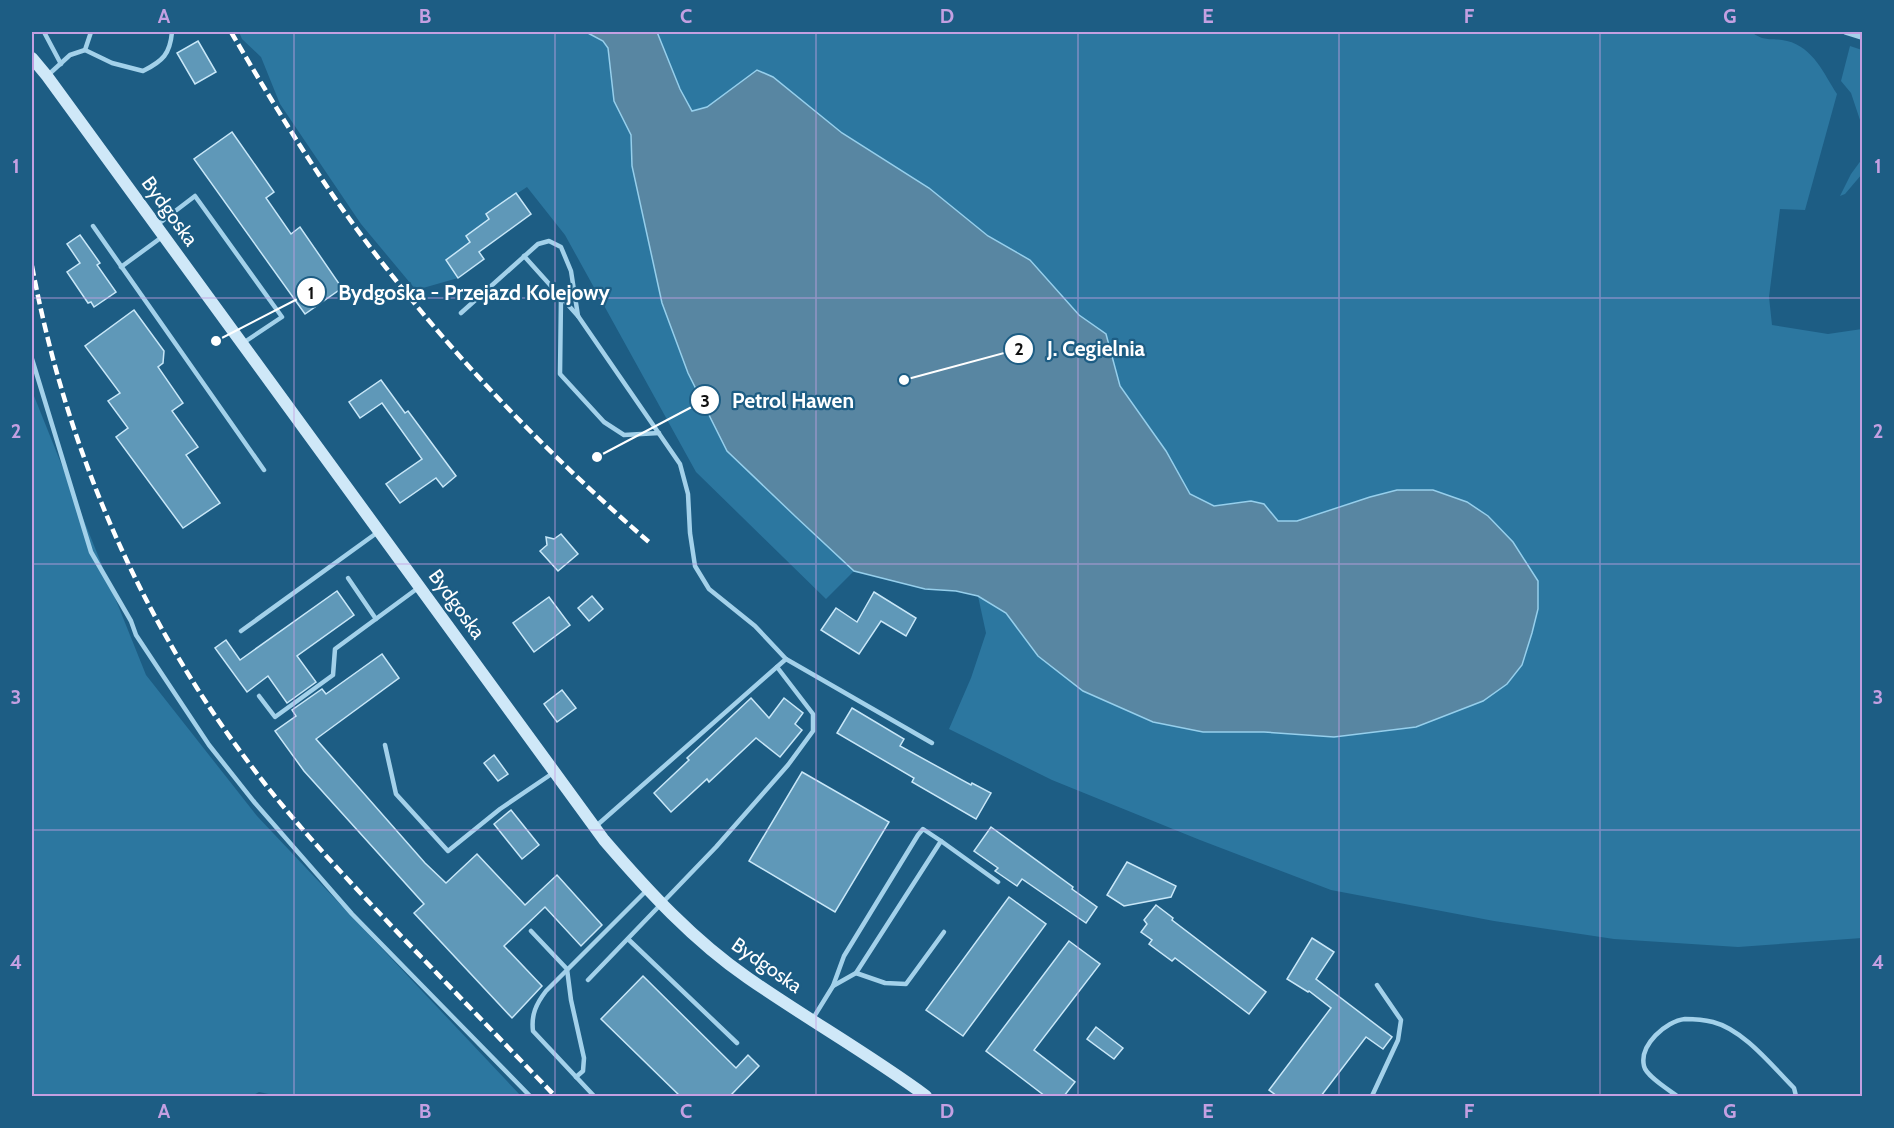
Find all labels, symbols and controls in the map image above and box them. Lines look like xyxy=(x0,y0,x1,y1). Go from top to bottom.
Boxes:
text: A xyxy=(158,4,171,28)
text: B xyxy=(419,4,431,28)
text: C xyxy=(680,4,692,28)
text: D xyxy=(940,4,954,28)
text: E xyxy=(1202,4,1214,28)
text: F xyxy=(1464,4,1475,28)
text: G xyxy=(1723,4,1737,28)
text: 1 xyxy=(12,154,20,178)
text: 1 xyxy=(1874,154,1882,178)
street label: Bydgoska xyxy=(137,171,204,251)
callout: Bydgoska - Przejazd Kolejowy xyxy=(296,273,622,312)
text: Bydgoska - Przejazd Kolejowy xyxy=(338,280,611,305)
text: 1 xyxy=(308,282,314,304)
callout: J. Cegielnia xyxy=(1004,329,1157,368)
text: J. Cegielnia xyxy=(1046,336,1146,361)
text: 2 xyxy=(1014,338,1024,360)
callout: Petrol Hawen xyxy=(690,381,866,420)
text: Petrol Hawen xyxy=(732,388,854,413)
text: 3 xyxy=(700,390,710,412)
text: 2 xyxy=(11,419,21,443)
text: 2 xyxy=(1873,419,1883,443)
street label: Bydgoska xyxy=(424,564,491,644)
text: 3 xyxy=(11,685,21,709)
text: 3 xyxy=(1873,685,1883,709)
street label: Bydgoska xyxy=(727,932,807,998)
text: 4 xyxy=(10,950,22,974)
text: 4 xyxy=(1872,950,1884,974)
text: A xyxy=(158,1099,171,1123)
text: B xyxy=(419,1099,431,1123)
text: C xyxy=(680,1099,692,1123)
text: D xyxy=(940,1099,954,1123)
text: E xyxy=(1202,1099,1214,1123)
text: F xyxy=(1464,1099,1475,1123)
text: G xyxy=(1723,1099,1737,1123)

